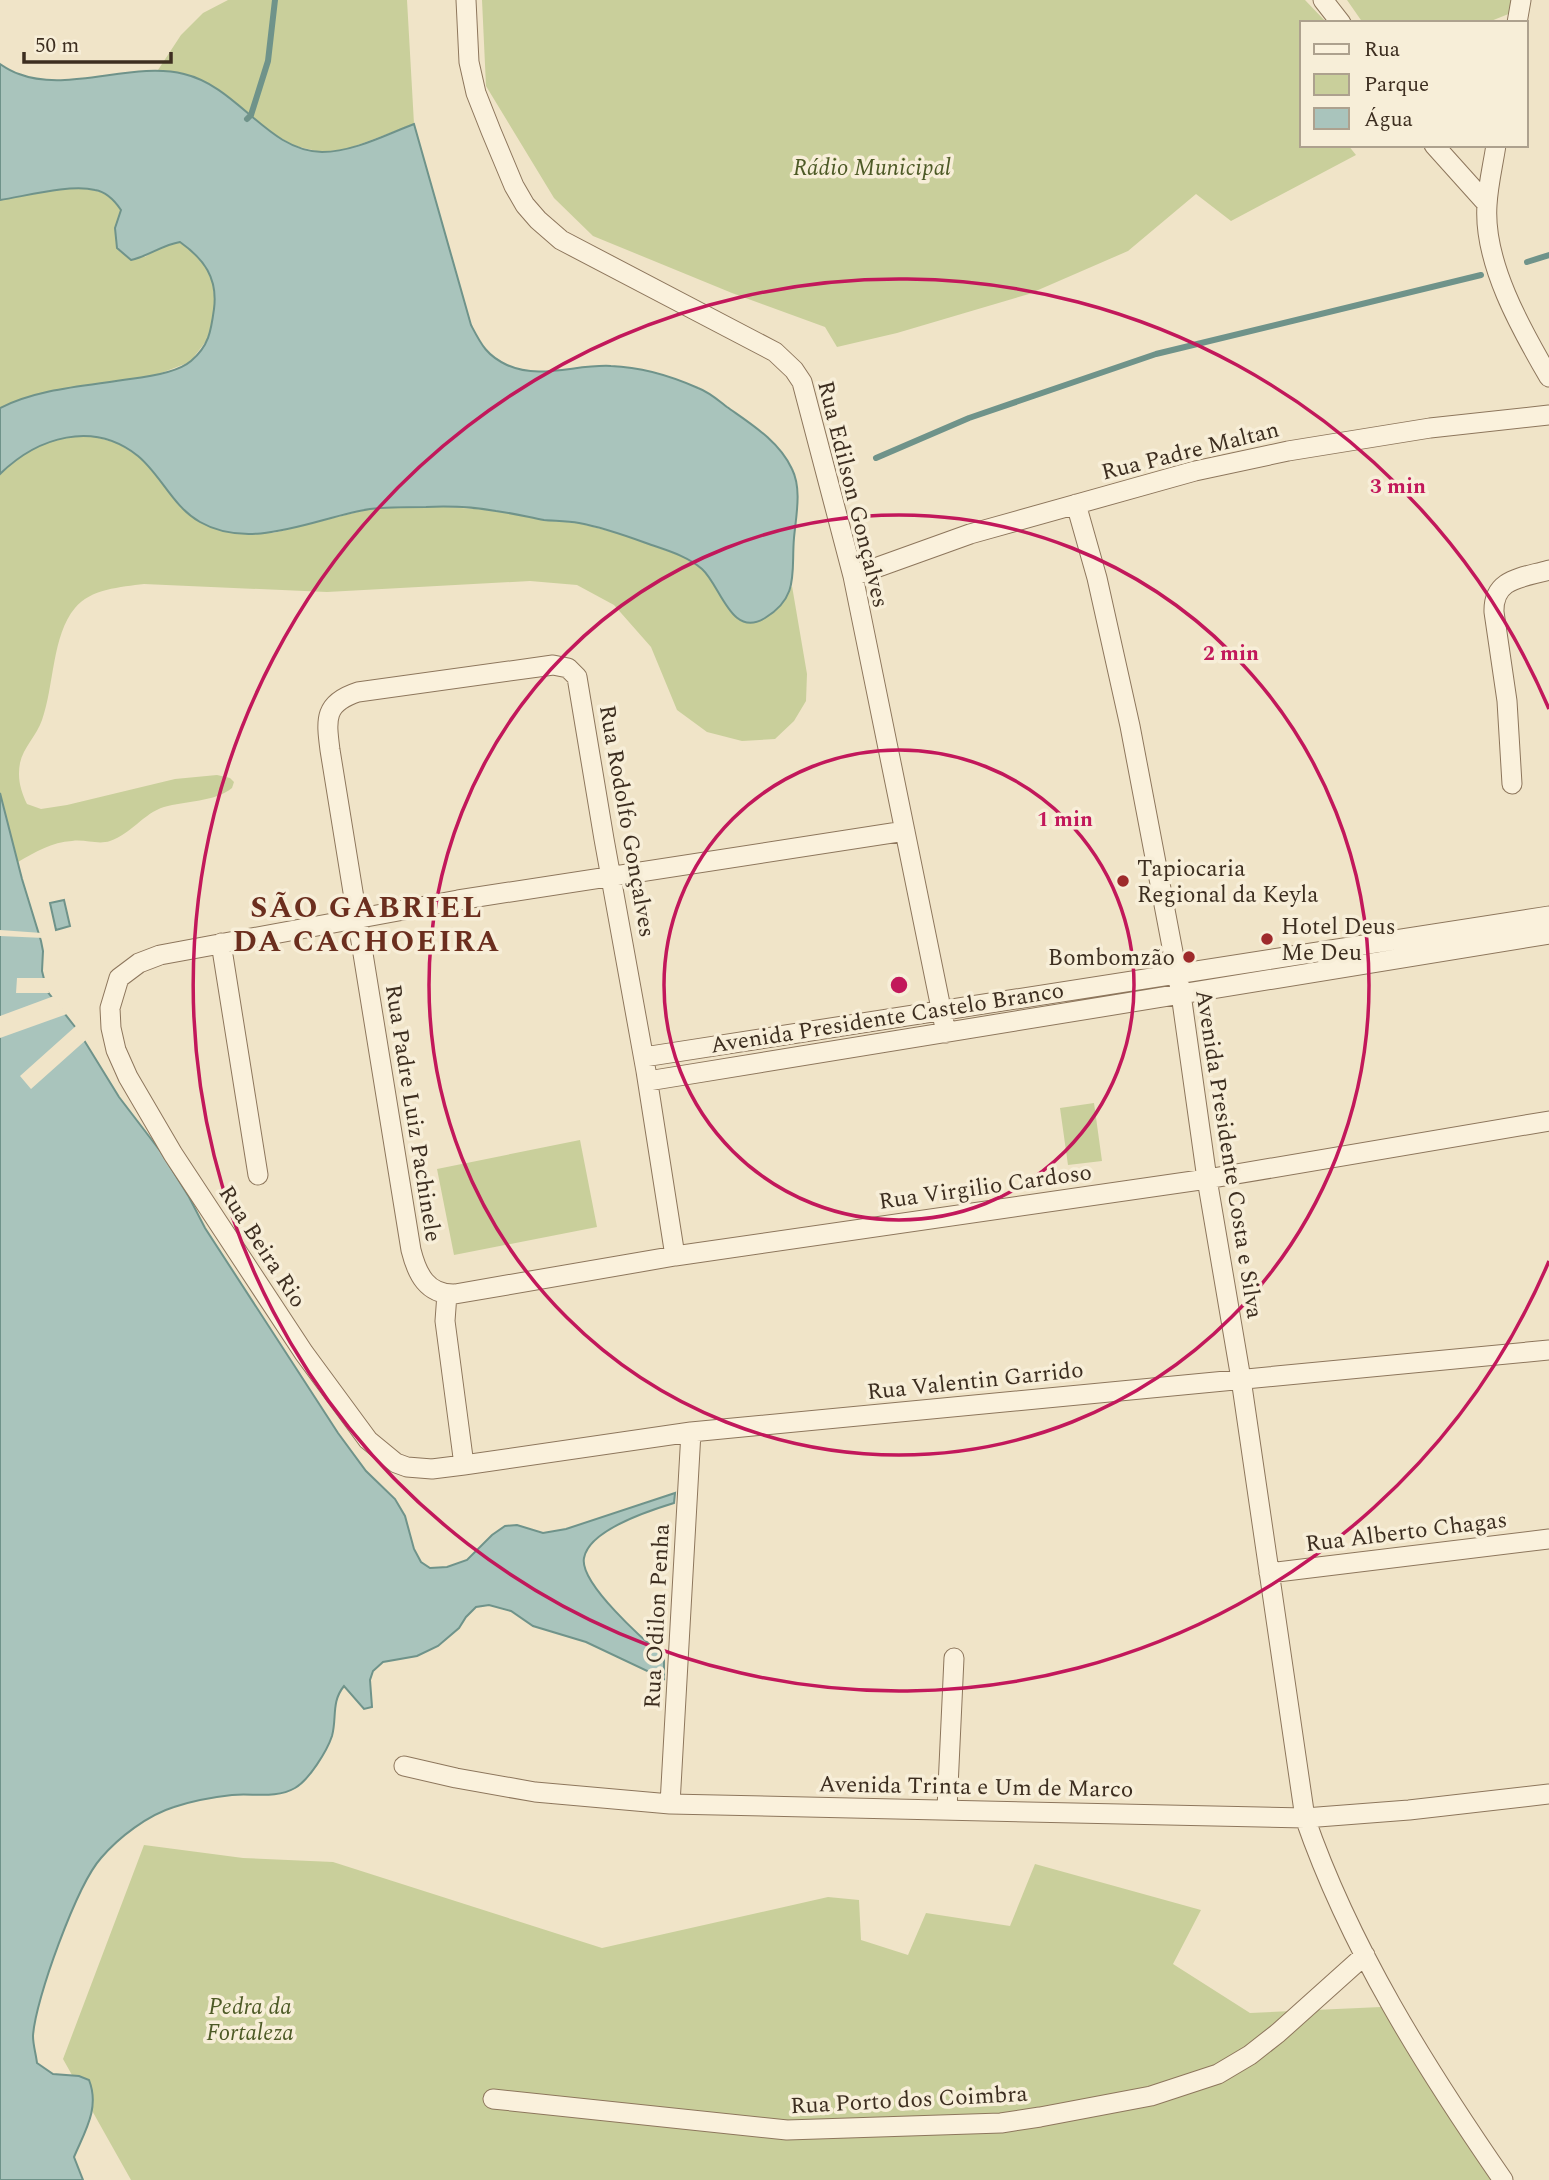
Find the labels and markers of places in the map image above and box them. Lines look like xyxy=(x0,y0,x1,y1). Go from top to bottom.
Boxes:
place label: Tapiocaria Regional da Keyla xyxy=(1137,852,1319,913)
marker: Tapiocaria Regional da Keyla xyxy=(1115,873,1131,889)
place label: Hotel Deus Me Deu xyxy=(1281,910,1396,971)
marker: Hotel Deus Me Deu xyxy=(1259,931,1275,947)
place label: Bombomzão xyxy=(1048,941,1175,976)
marker: Bombomzão xyxy=(1181,949,1197,965)
centre of rings xyxy=(887,973,911,997)

